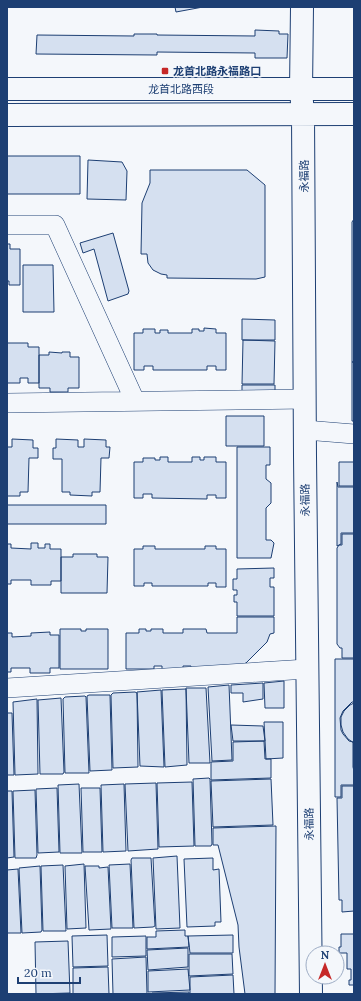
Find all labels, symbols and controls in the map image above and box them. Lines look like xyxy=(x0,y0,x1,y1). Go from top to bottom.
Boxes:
place label: 龙首北路永福路口 xyxy=(173,64,261,78)
marker: 龙首北路永福路口 xyxy=(160,66,170,76)
street label: 龙首北路西段 xyxy=(148,82,214,96)
street label: 永福路 xyxy=(297,160,311,193)
street label: 永福路 xyxy=(298,483,312,517)
street label: 永福路 xyxy=(302,807,316,841)
north arrow xyxy=(305,945,345,985)
text: N xyxy=(321,948,330,962)
scale bar xyxy=(18,959,80,985)
text: 20 m xyxy=(24,965,52,980)

